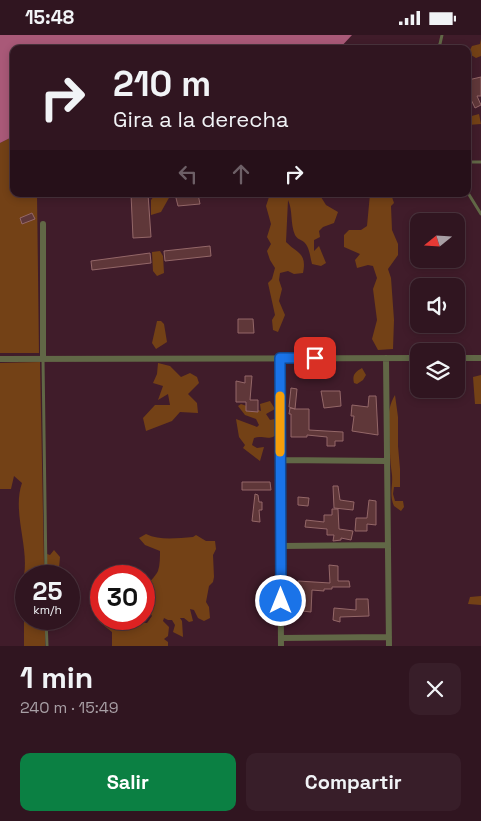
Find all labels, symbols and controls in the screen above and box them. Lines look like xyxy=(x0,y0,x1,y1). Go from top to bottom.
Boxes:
text: 15:48 xyxy=(25,5,74,30)
text: 210 m xyxy=(113,62,211,106)
icon: right xyxy=(30,65,95,130)
text: Gira a la derecha xyxy=(113,105,289,133)
icon: left xyxy=(174,160,202,188)
icon: ahead xyxy=(227,160,255,188)
icon: right xyxy=(280,160,308,188)
north arrow xyxy=(410,213,465,267)
map controls xyxy=(410,213,465,398)
button: sound xyxy=(410,278,465,333)
pin xyxy=(294,337,336,379)
button: layers xyxy=(410,343,465,398)
icon: arrive xyxy=(301,344,329,372)
speed limit sign: 30 xyxy=(90,565,155,630)
position arrow xyxy=(254,574,306,626)
text: 25 xyxy=(33,575,62,607)
text: km/h xyxy=(33,602,62,618)
text: 1 min xyxy=(20,658,93,697)
button: close xyxy=(409,663,461,715)
text: 240 m · 15:49 xyxy=(20,697,119,718)
button: Salir xyxy=(20,753,236,811)
button: Compartir xyxy=(246,753,461,811)

